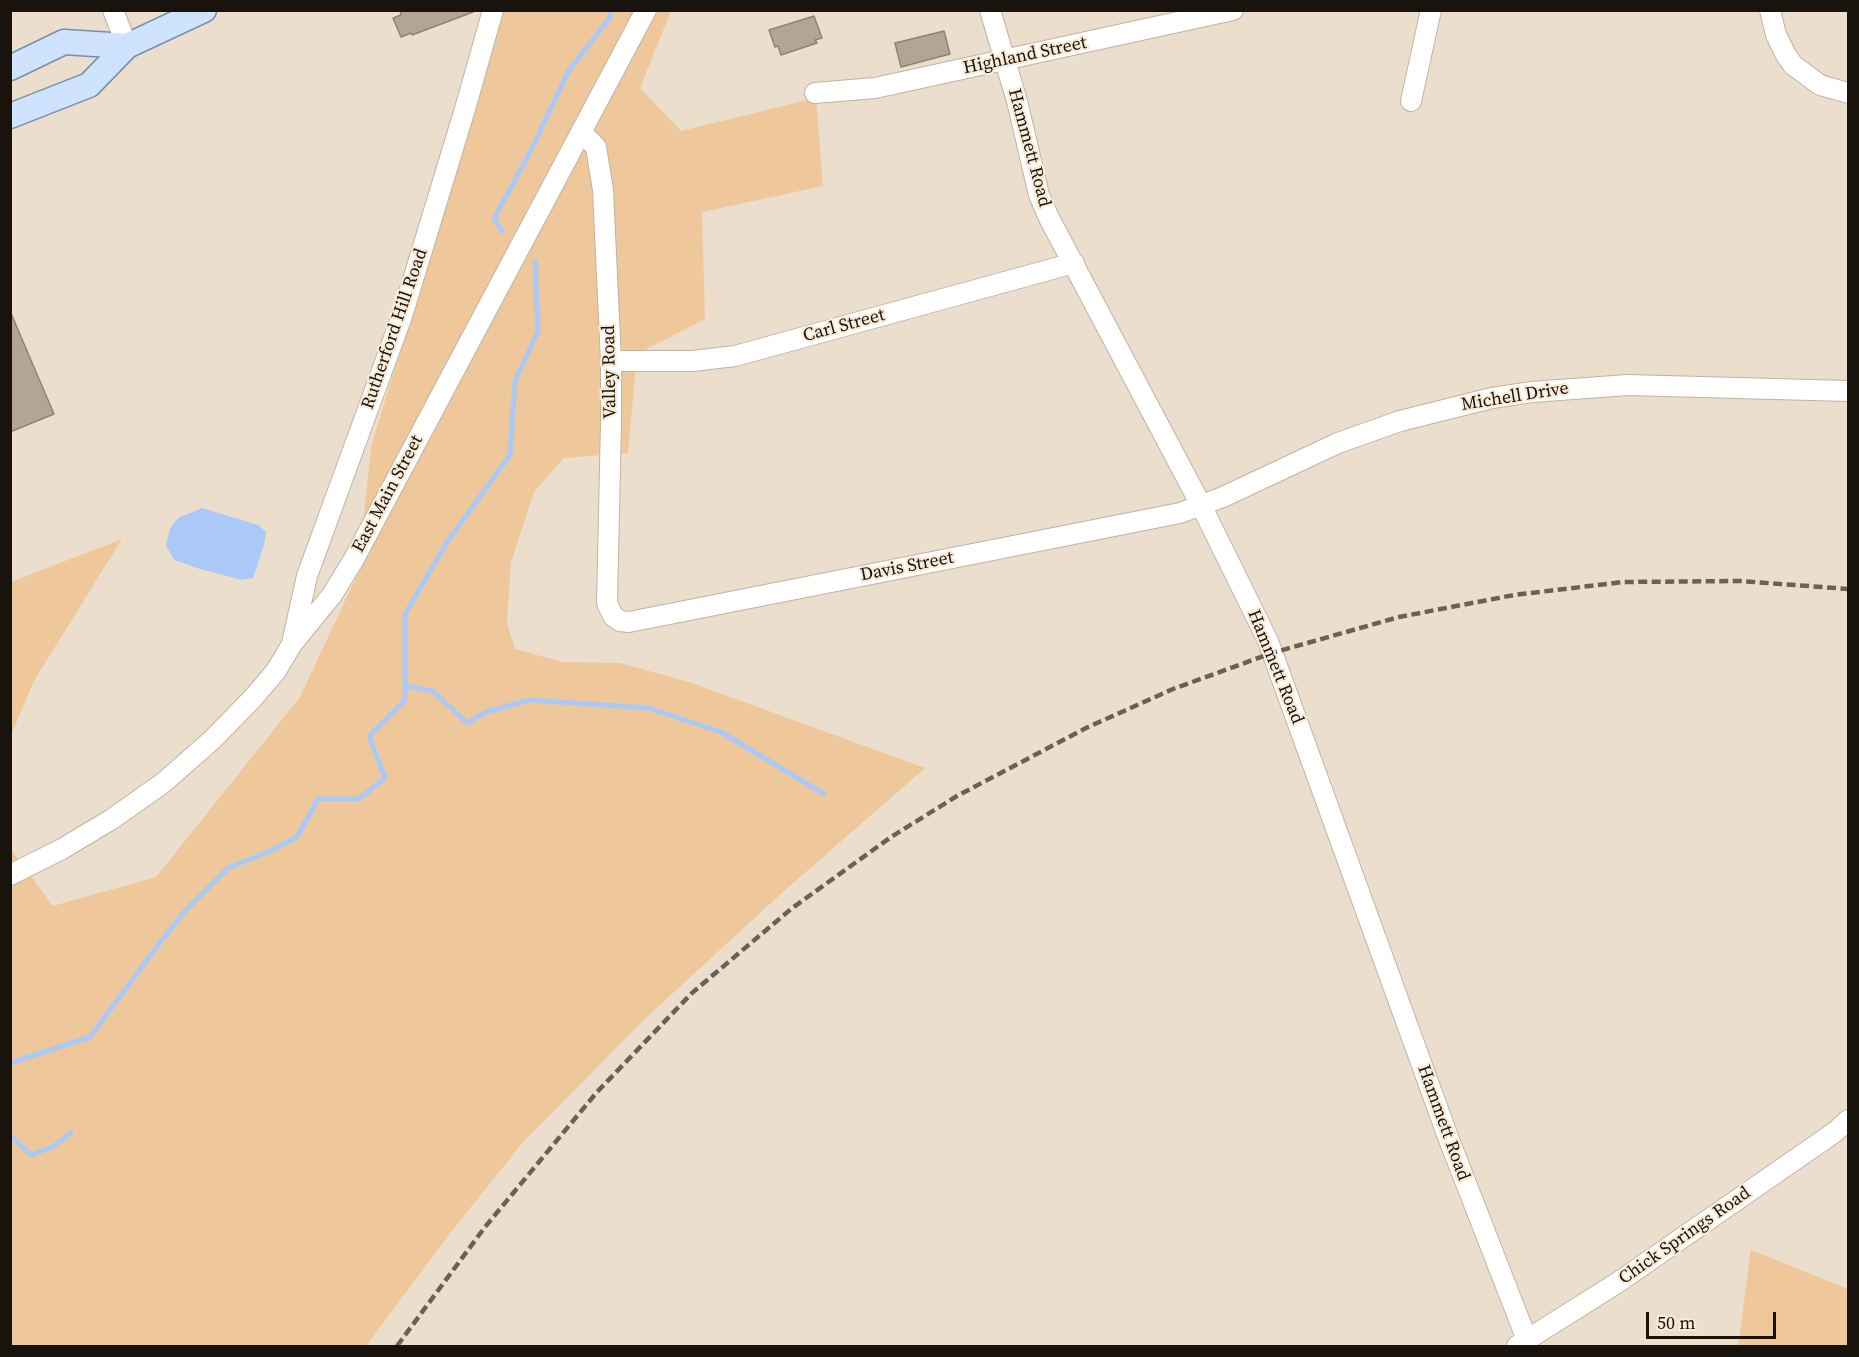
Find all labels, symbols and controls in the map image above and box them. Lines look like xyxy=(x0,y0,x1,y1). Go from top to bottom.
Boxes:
street label: Highland Street xyxy=(961,32,1089,80)
street label: Hammett Road xyxy=(1003,87,1055,209)
street label: Rutherford Hill Road xyxy=(357,246,433,412)
street label: Carl Street xyxy=(801,305,887,347)
street label: Valley Road xyxy=(598,325,622,419)
street label: Michell Drive xyxy=(1460,378,1570,416)
street label: East Main Street xyxy=(348,432,428,556)
street label: Davis Street xyxy=(859,547,955,587)
street label: Hammett Road xyxy=(1242,607,1308,727)
street label: Hammett Road xyxy=(1412,1062,1474,1184)
street label: Chick Springs Road xyxy=(1615,1183,1755,1289)
scale bar xyxy=(1649,1300,1780,1338)
text: 50 m xyxy=(1657,1310,1695,1335)

